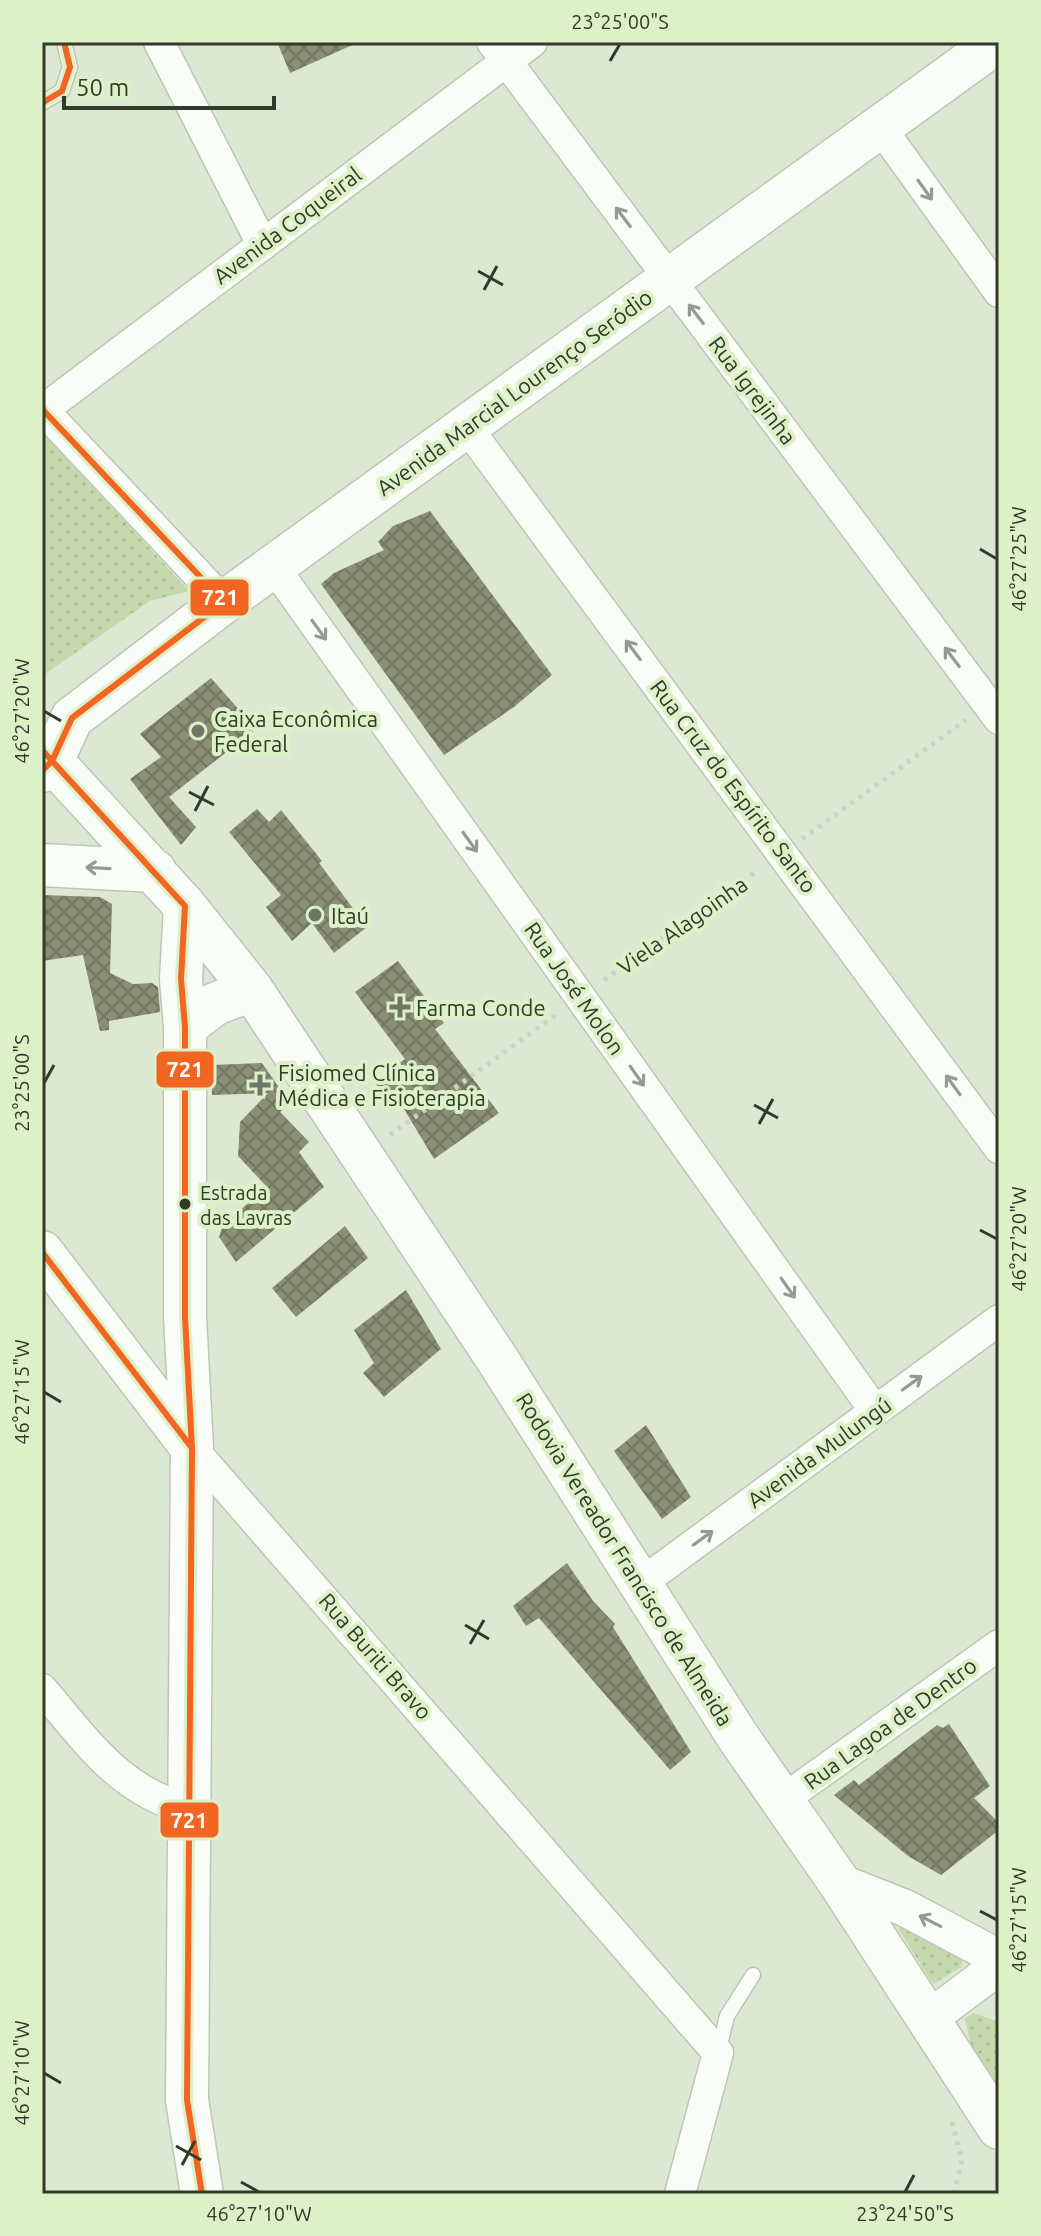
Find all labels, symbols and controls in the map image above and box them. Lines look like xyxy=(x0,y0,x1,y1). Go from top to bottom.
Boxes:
text: 23°25'00"S xyxy=(571,10,669,33)
scale bar xyxy=(64,60,274,110)
text: 50 m xyxy=(76,74,129,101)
street label: Avenida Coqueiral xyxy=(208,161,366,289)
one-way arrow xyxy=(917,179,934,201)
one-way arrow xyxy=(615,207,632,228)
street label: Avenida Marcial Lourenço Seródio xyxy=(372,284,656,500)
one-way arrow xyxy=(688,304,705,325)
street label: Rua Igrejinha xyxy=(704,331,802,449)
text: 46°27'25"W xyxy=(1007,506,1030,612)
line badge: 721 xyxy=(189,578,250,617)
text: 721 xyxy=(201,584,239,609)
one-way arrow xyxy=(311,619,327,641)
one-way arrow xyxy=(625,640,642,661)
one-way arrow xyxy=(944,646,961,668)
text: 46°27'20"W xyxy=(10,658,33,764)
street label: Rua Cruz do Espírito Santo xyxy=(646,675,822,897)
place label: Caixa Econômica Federal xyxy=(214,706,378,756)
marker: Caixa Econômica Federal xyxy=(189,722,207,740)
one-way arrow xyxy=(462,830,478,852)
one-way arrow xyxy=(85,860,112,875)
street label: Viela Alagoinha xyxy=(612,871,752,979)
place label: Itaú xyxy=(331,903,369,928)
marker: Itaú xyxy=(306,906,324,924)
street label: Rua José Molon xyxy=(520,917,630,1059)
place label: Farma Conde xyxy=(416,995,546,1020)
marker: Farma Conde xyxy=(391,998,409,1016)
text: 23°25'00"S xyxy=(10,1034,33,1132)
line badge: 721 xyxy=(155,1050,215,1089)
text: 721 xyxy=(166,1056,204,1081)
place label: Fisiomed Clínica Médica e Fisioterapia xyxy=(278,1060,486,1110)
one-way arrow xyxy=(629,1065,645,1087)
marker: Fisiomed Clínica Médica e Fisioterapia xyxy=(249,1074,271,1096)
one-way arrow xyxy=(945,1075,962,1096)
place label: Estrada das Lavras xyxy=(200,1181,292,1229)
text: 46°27'20"W xyxy=(1007,1186,1030,1292)
marker: Estrada das Lavras xyxy=(177,1196,193,1212)
one-way arrow xyxy=(780,1277,796,1299)
text: 46°27'15"W xyxy=(10,1339,33,1445)
one-way arrow xyxy=(901,1375,922,1392)
street label: Rodovia Vereador Francisco de Almeida xyxy=(512,1388,738,1730)
street label: Avenida Mulungú xyxy=(742,1391,896,1513)
one-way arrow xyxy=(691,1529,713,1546)
street label: Rua Buriti Bravo xyxy=(314,1588,438,1724)
street label: Rua Lagoa de Dentro xyxy=(799,1652,981,1794)
line badge: 721 xyxy=(159,1801,220,1839)
text: 721 xyxy=(170,1807,208,1832)
text: 46°27'15"W xyxy=(1007,1867,1030,1973)
one-way arrow xyxy=(919,1913,942,1929)
text: 46°27'10"W xyxy=(10,2020,33,2126)
text: 46°27'10"W xyxy=(206,2202,312,2225)
text: 23°24'50"S xyxy=(856,2202,954,2225)

